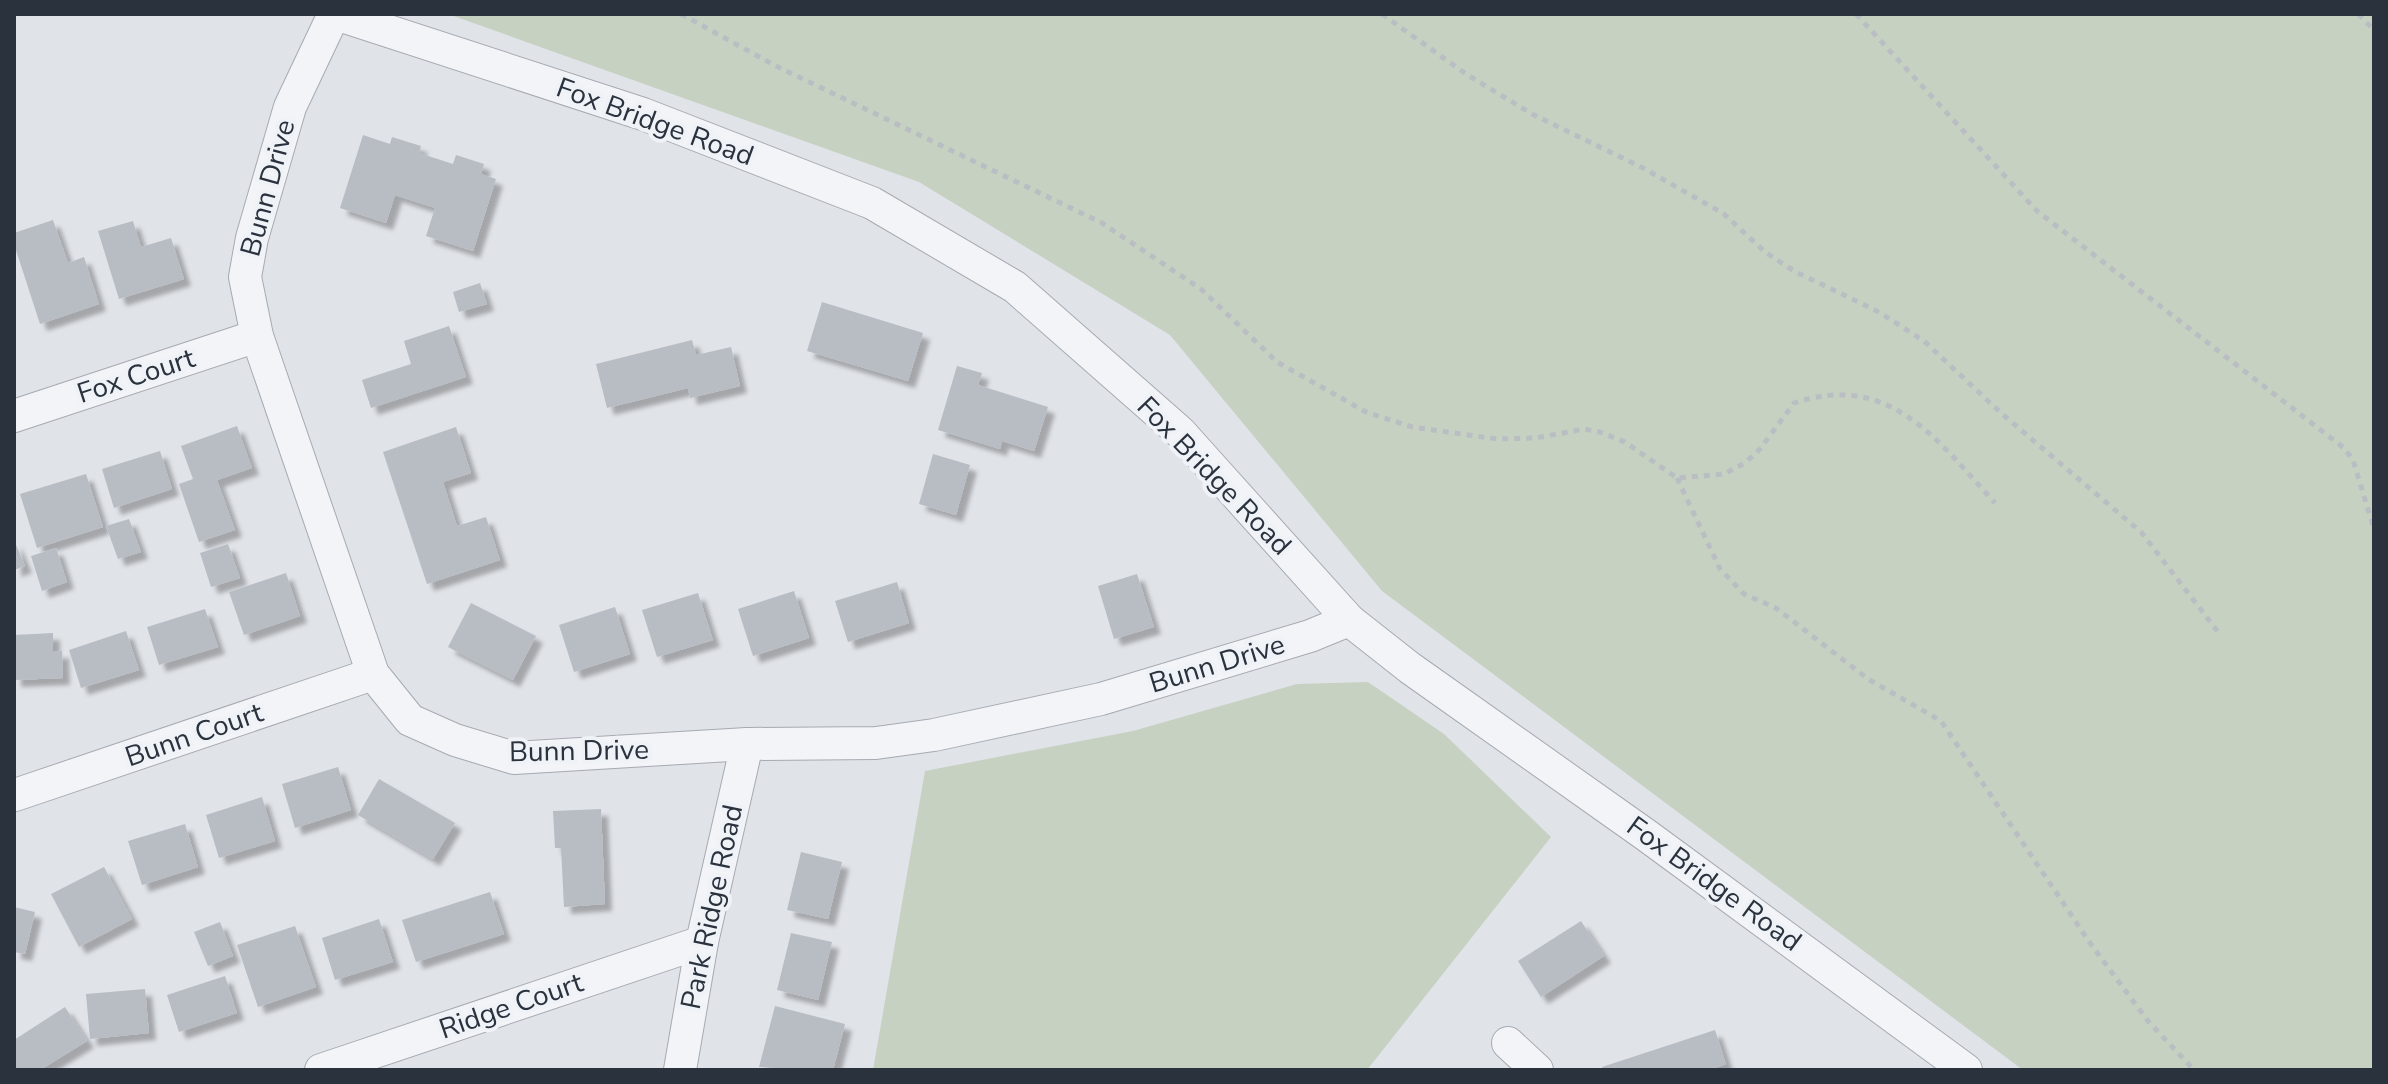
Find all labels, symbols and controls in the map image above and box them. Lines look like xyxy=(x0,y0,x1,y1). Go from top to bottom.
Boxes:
street label: Fox Bridge Road xyxy=(551,69,759,175)
street label: Bunn Drive xyxy=(232,115,304,261)
street label: Fox Court xyxy=(72,339,200,413)
street label: Fox Bridge Road xyxy=(1128,388,1300,564)
street label: Bunn Drive xyxy=(1144,625,1290,703)
street label: Bunn Court xyxy=(120,694,268,776)
street label: Bunn Drive xyxy=(509,731,649,771)
street label: Park Ridge Road xyxy=(672,801,752,1013)
street label: Fox Bridge Road xyxy=(1619,808,1809,960)
street label: Ridge Court xyxy=(434,964,588,1048)

